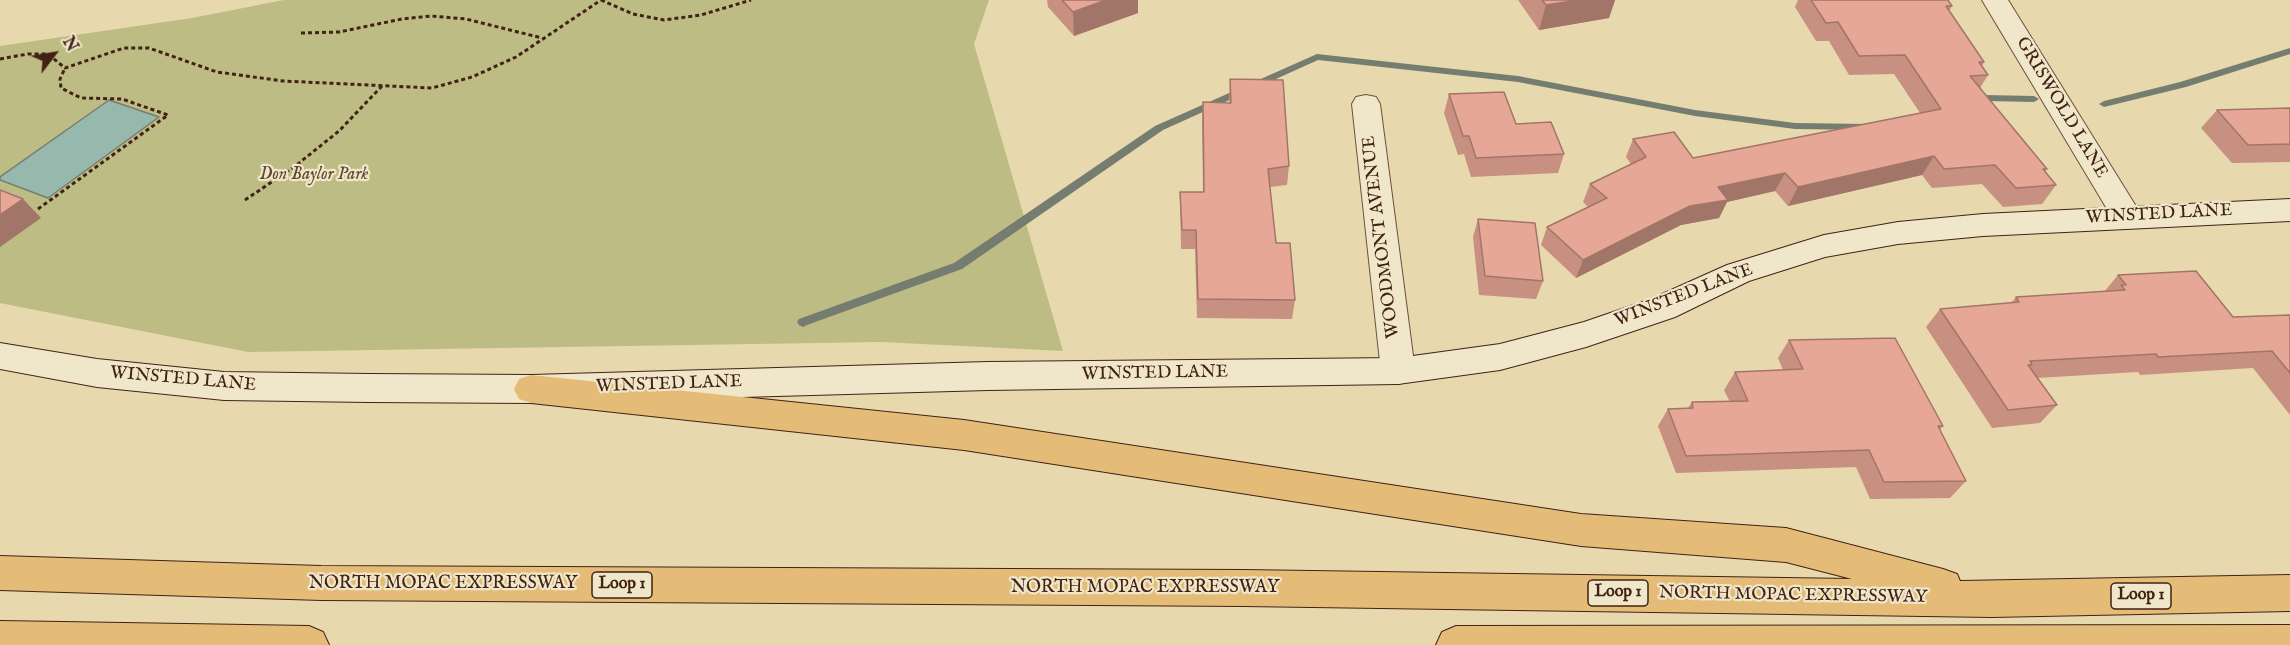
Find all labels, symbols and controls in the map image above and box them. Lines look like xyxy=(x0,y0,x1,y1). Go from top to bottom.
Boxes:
north arrow xyxy=(24,24,84,84)
text: N xyxy=(57,34,82,56)
street label: GRISWOLD LANE xyxy=(2010,34,2112,182)
street label: WOODMONT AVENUE xyxy=(1359,135,1405,339)
park label: Don Baylor Park xyxy=(260,164,368,186)
street label: WINSTED LANE xyxy=(2085,200,2233,230)
street label: WINSTED LANE xyxy=(1612,260,1756,332)
street label: WINSTED LANE xyxy=(1082,362,1228,386)
street label: WINSTED LANE xyxy=(109,363,257,397)
street label: WINSTED LANE xyxy=(595,372,743,398)
road number: Loop 1 xyxy=(592,572,652,598)
street label: NORTH MOPAC EXPRESSWAY xyxy=(309,573,577,595)
street label: NORTH MOPAC EXPRESSWAY xyxy=(1011,577,1279,599)
road number: Loop 1 xyxy=(1588,580,1648,606)
street label: NORTH MOPAC EXPRESSWAY xyxy=(1659,583,1927,609)
road number: Loop 1 xyxy=(2111,583,2171,609)

